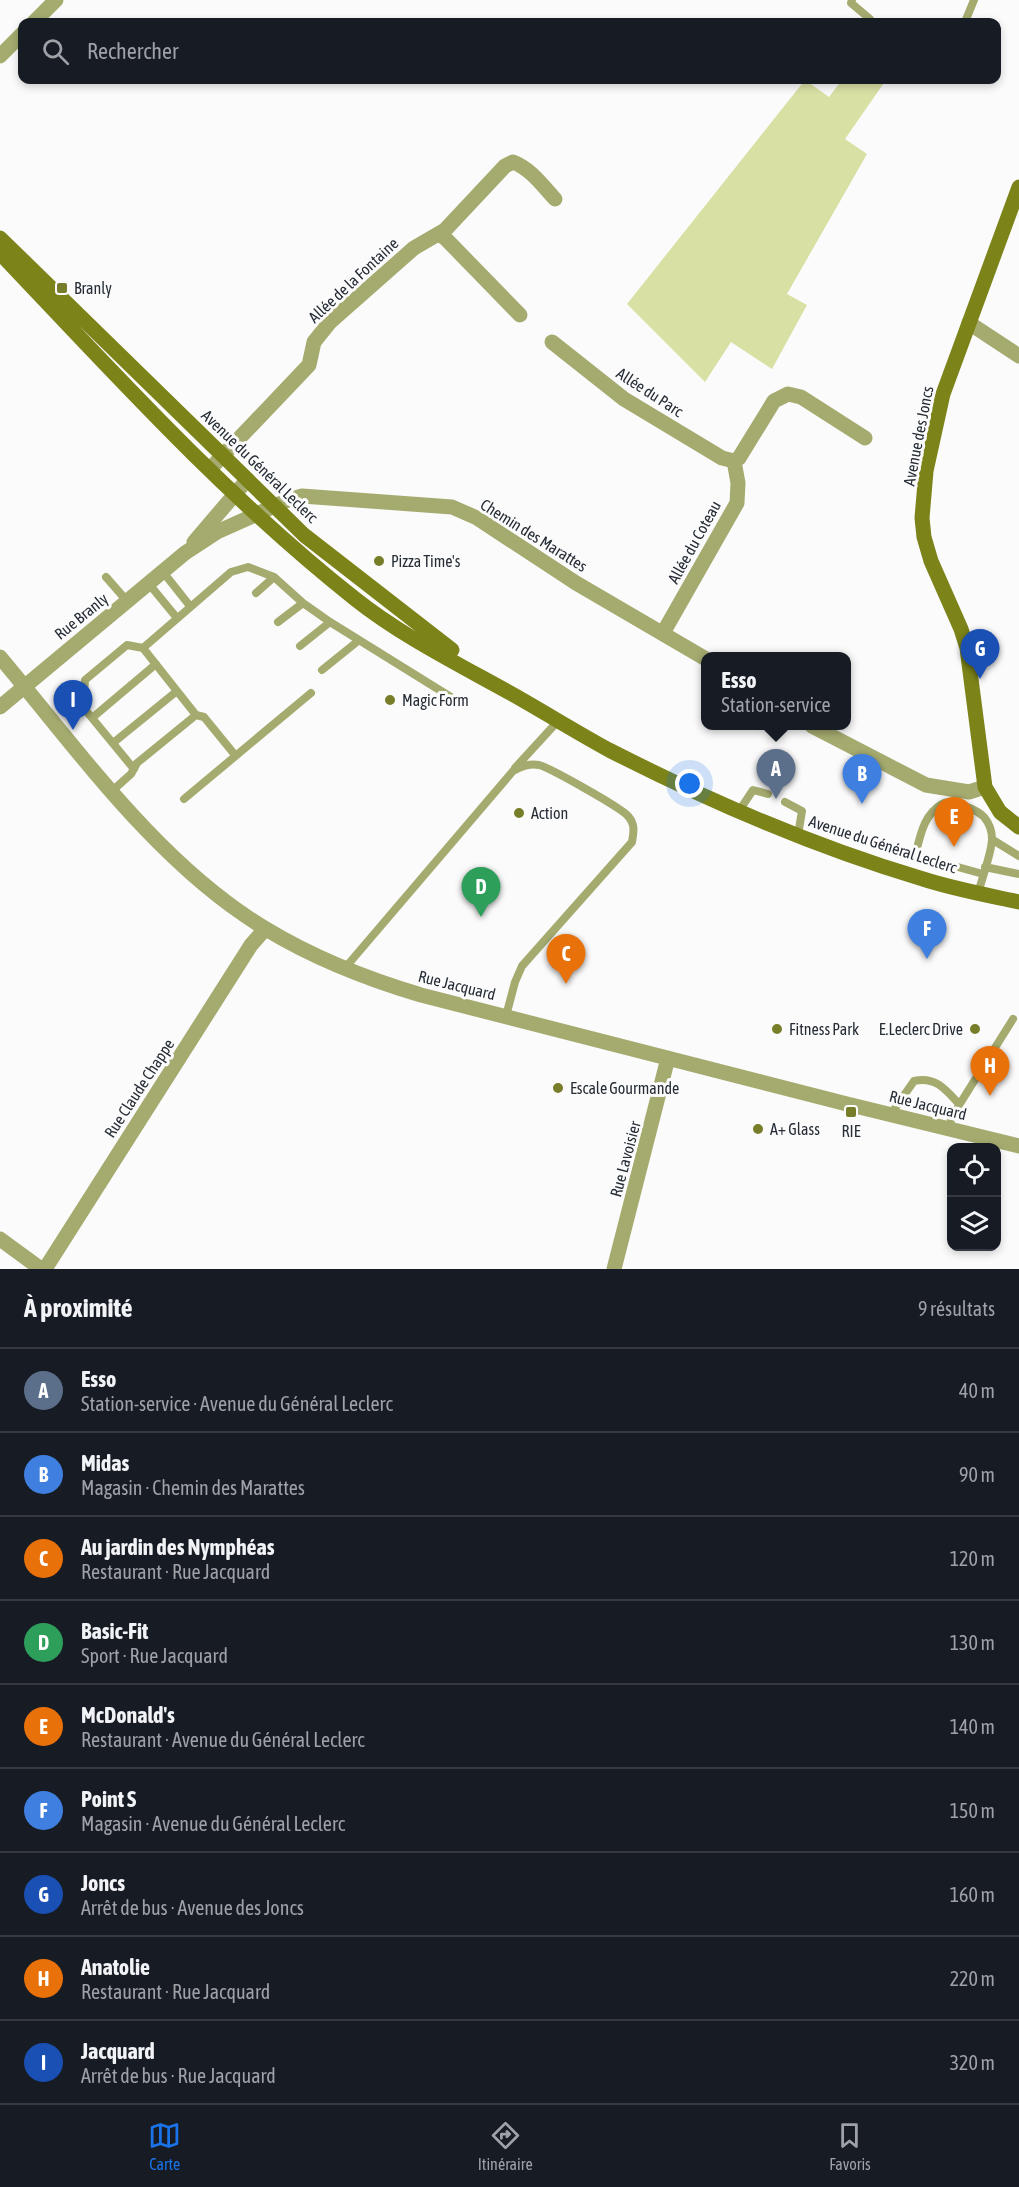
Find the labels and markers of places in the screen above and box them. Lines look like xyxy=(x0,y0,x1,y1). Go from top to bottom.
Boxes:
place label: Branly xyxy=(74,279,112,298)
marker: Branly xyxy=(55,281,69,295)
place label: Pizza Time's xyxy=(391,552,461,570)
marker: Pizza Time's xyxy=(372,554,386,568)
pin: G xyxy=(960,630,1000,679)
pin: I xyxy=(54,680,92,730)
place label: Magic Form xyxy=(402,691,469,710)
marker: Magic Form xyxy=(383,693,397,707)
pin: A xyxy=(756,750,796,799)
pin: B xyxy=(842,754,882,804)
pin: E xyxy=(934,798,974,847)
place label: Action xyxy=(531,804,568,822)
marker: Action xyxy=(512,806,526,820)
pin: D xyxy=(462,868,500,917)
pin: F xyxy=(908,910,946,959)
pin: C xyxy=(546,934,586,984)
place label: Fitness Park xyxy=(789,1020,859,1038)
place label: E.Leclerc Drive xyxy=(879,1020,963,1038)
marker: Fitness Park xyxy=(770,1022,784,1036)
marker: E.Leclerc Drive xyxy=(968,1022,982,1036)
pin: H xyxy=(970,1046,1010,1096)
place label: Escale Gourmande xyxy=(570,1079,679,1097)
marker: Escale Gourmande xyxy=(551,1081,565,1095)
marker: RIE xyxy=(844,1105,858,1119)
place label: A+ Glass xyxy=(770,1120,820,1138)
marker: A+ Glass xyxy=(751,1122,765,1136)
place label: RIE xyxy=(842,1122,861,1140)

